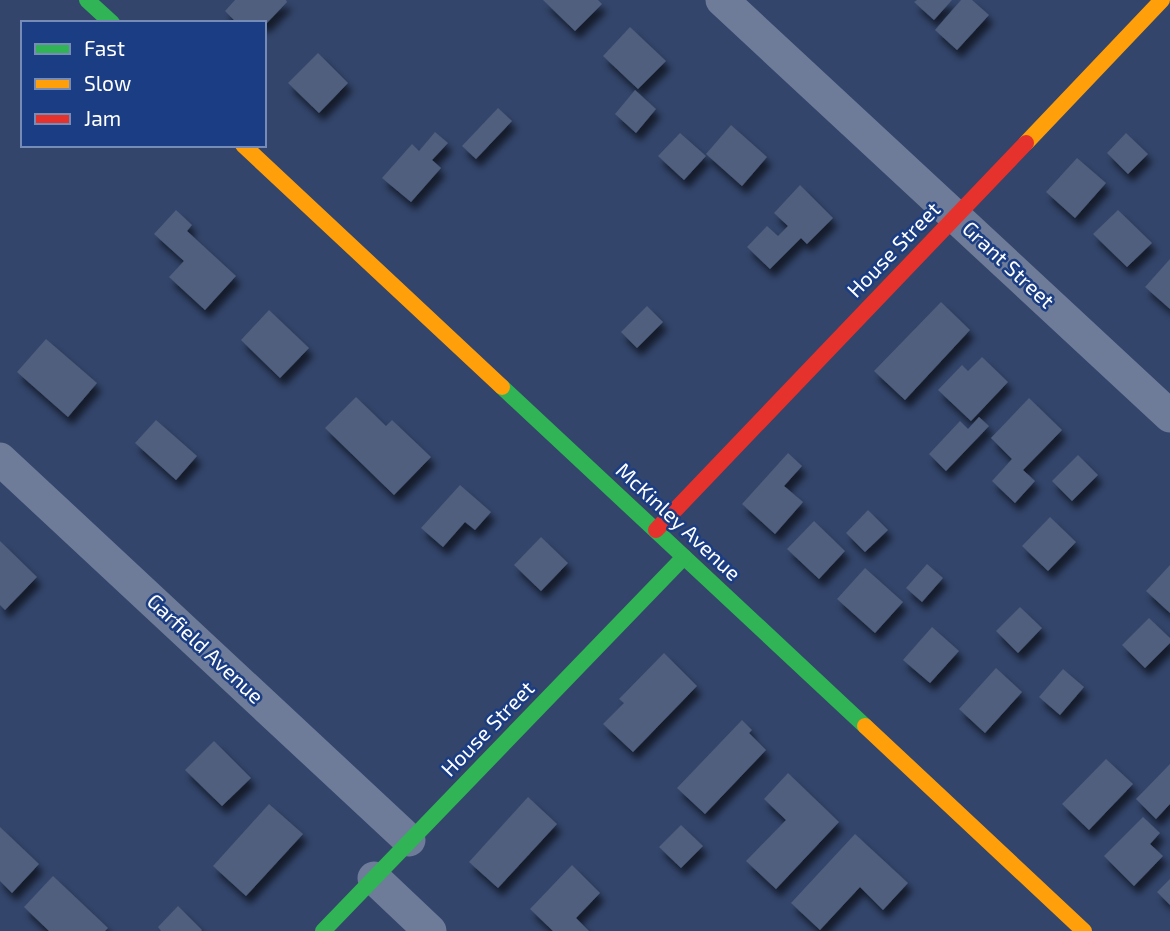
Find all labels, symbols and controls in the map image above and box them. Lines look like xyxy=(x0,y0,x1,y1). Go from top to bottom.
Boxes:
legend xyxy=(21,21,266,147)
text: Fast xyxy=(84,35,125,60)
text: Slow xyxy=(84,70,131,95)
text: Jam xyxy=(84,105,121,130)
street label: House Street xyxy=(841,196,945,302)
street label: Grant Street xyxy=(958,215,1060,313)
street label: McKinley Avenue xyxy=(612,457,746,585)
street label: Garfield Avenue xyxy=(143,588,269,708)
street label: House Street xyxy=(435,675,539,781)

